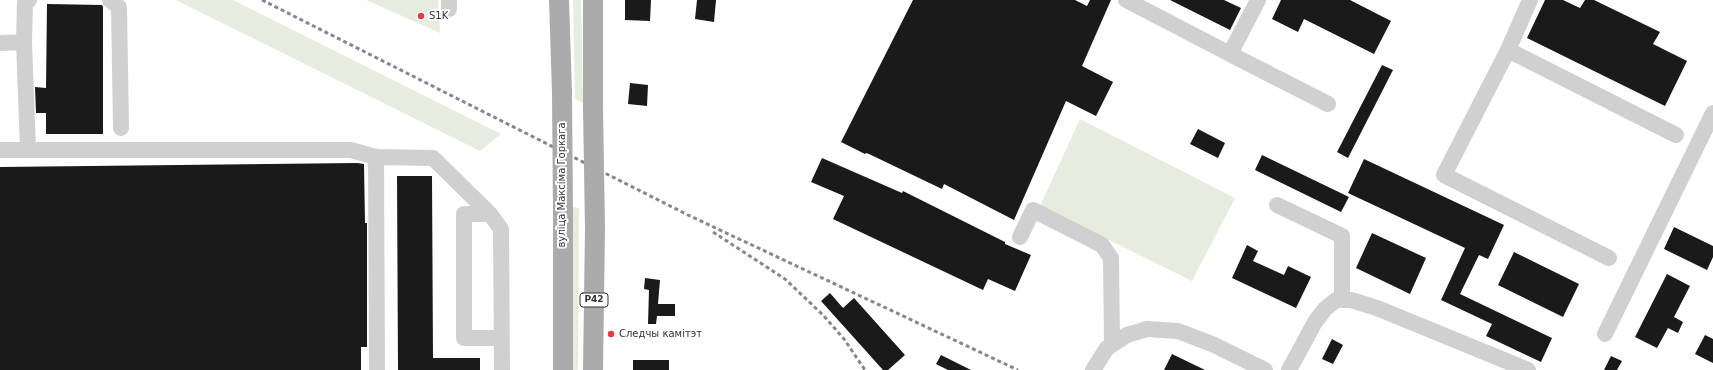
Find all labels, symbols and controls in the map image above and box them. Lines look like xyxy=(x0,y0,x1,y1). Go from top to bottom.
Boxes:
place label: S1K xyxy=(429,10,448,22)
marker: S1K xyxy=(416,11,426,21)
street label: вуліца Максіма Горкага xyxy=(556,122,568,248)
road number: Р42 xyxy=(580,293,608,307)
place label: Следчы камітэт xyxy=(619,328,702,340)
marker: Следчы камітэт xyxy=(606,329,616,339)

